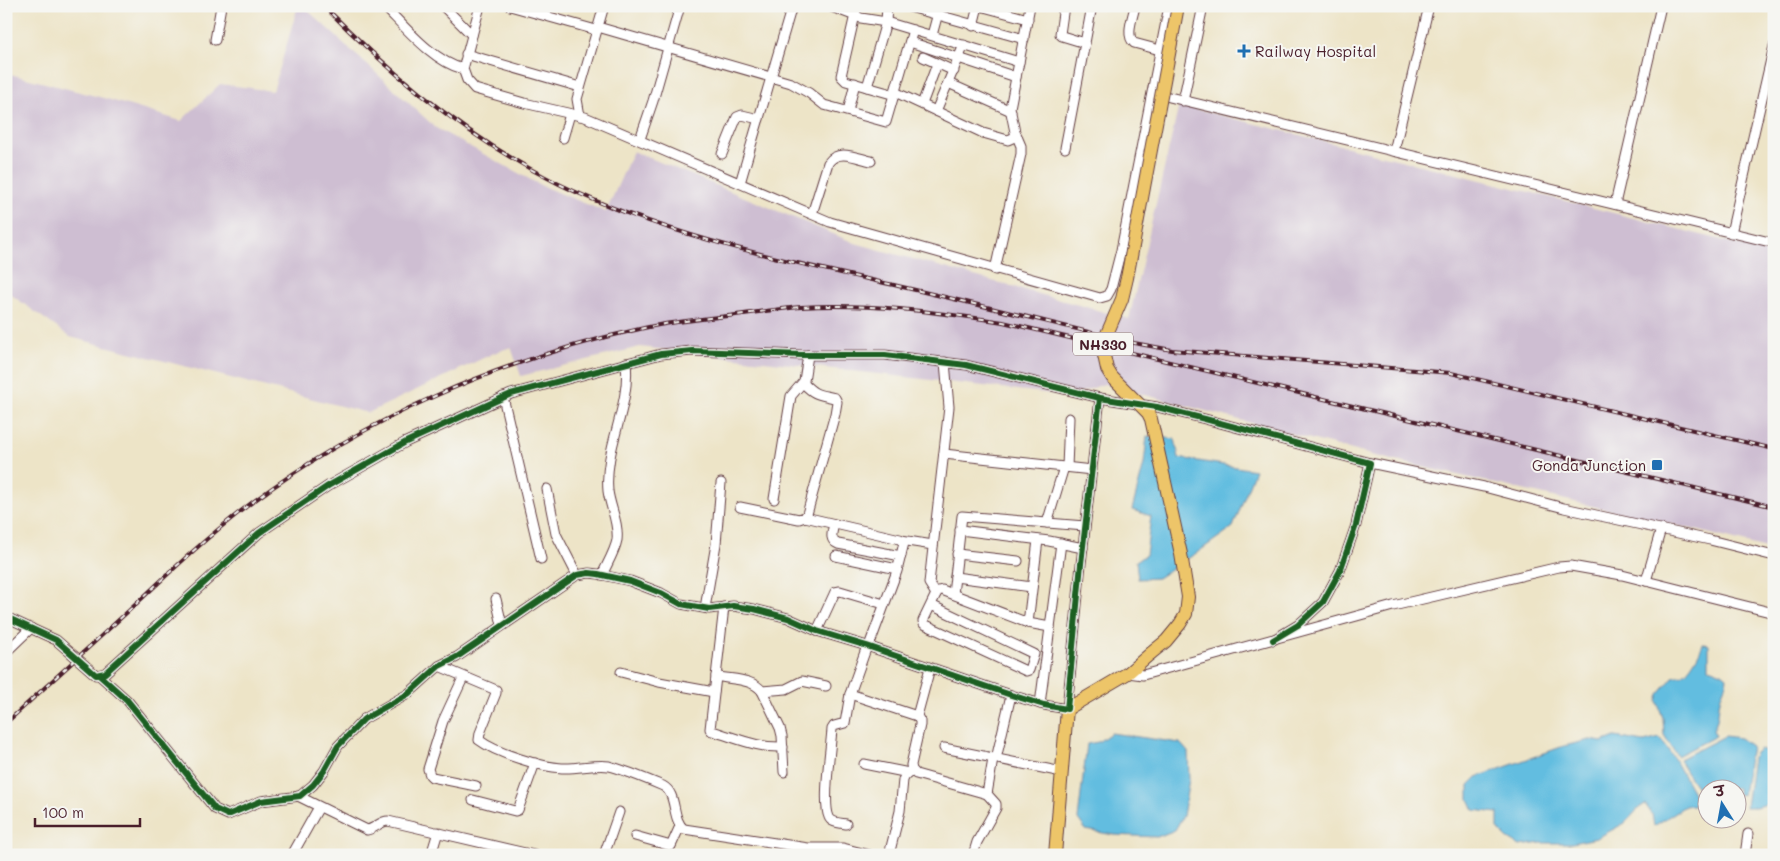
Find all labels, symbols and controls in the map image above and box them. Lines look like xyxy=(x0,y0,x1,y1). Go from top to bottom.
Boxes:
place label: Railway Hospital xyxy=(1255,41,1376,61)
marker: Railway Hospital xyxy=(1237,44,1251,58)
road number: NH330 xyxy=(1073,332,1133,356)
place label: Gonda Junction xyxy=(1532,455,1646,475)
marker: Gonda Junction xyxy=(1650,458,1664,472)
north arrow xyxy=(1698,778,1748,828)
text: उ xyxy=(1711,780,1727,801)
scale bar xyxy=(35,796,140,828)
text: 100 m xyxy=(42,802,84,822)

